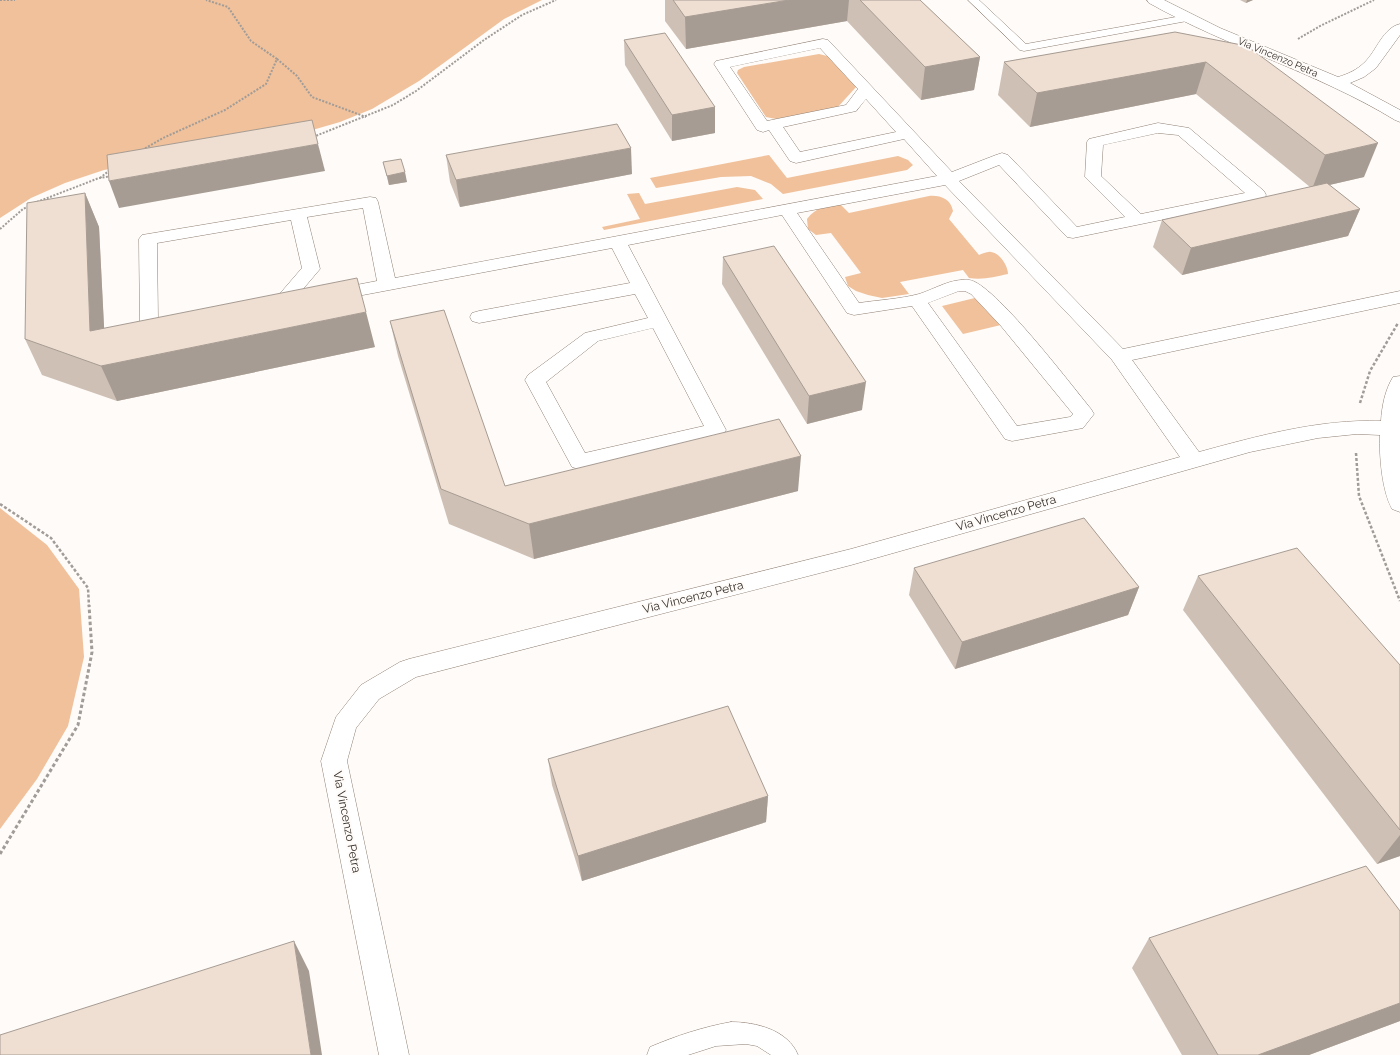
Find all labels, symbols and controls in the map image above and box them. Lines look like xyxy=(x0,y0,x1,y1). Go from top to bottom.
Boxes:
street label: Via Vincenzo Petra xyxy=(1236,35,1320,79)
street label: Via Vincenzo Petra xyxy=(954,492,1058,534)
street label: Via Vincenzo Petra xyxy=(641,578,745,616)
street label: Via Vincenzo Petra xyxy=(330,770,364,874)

